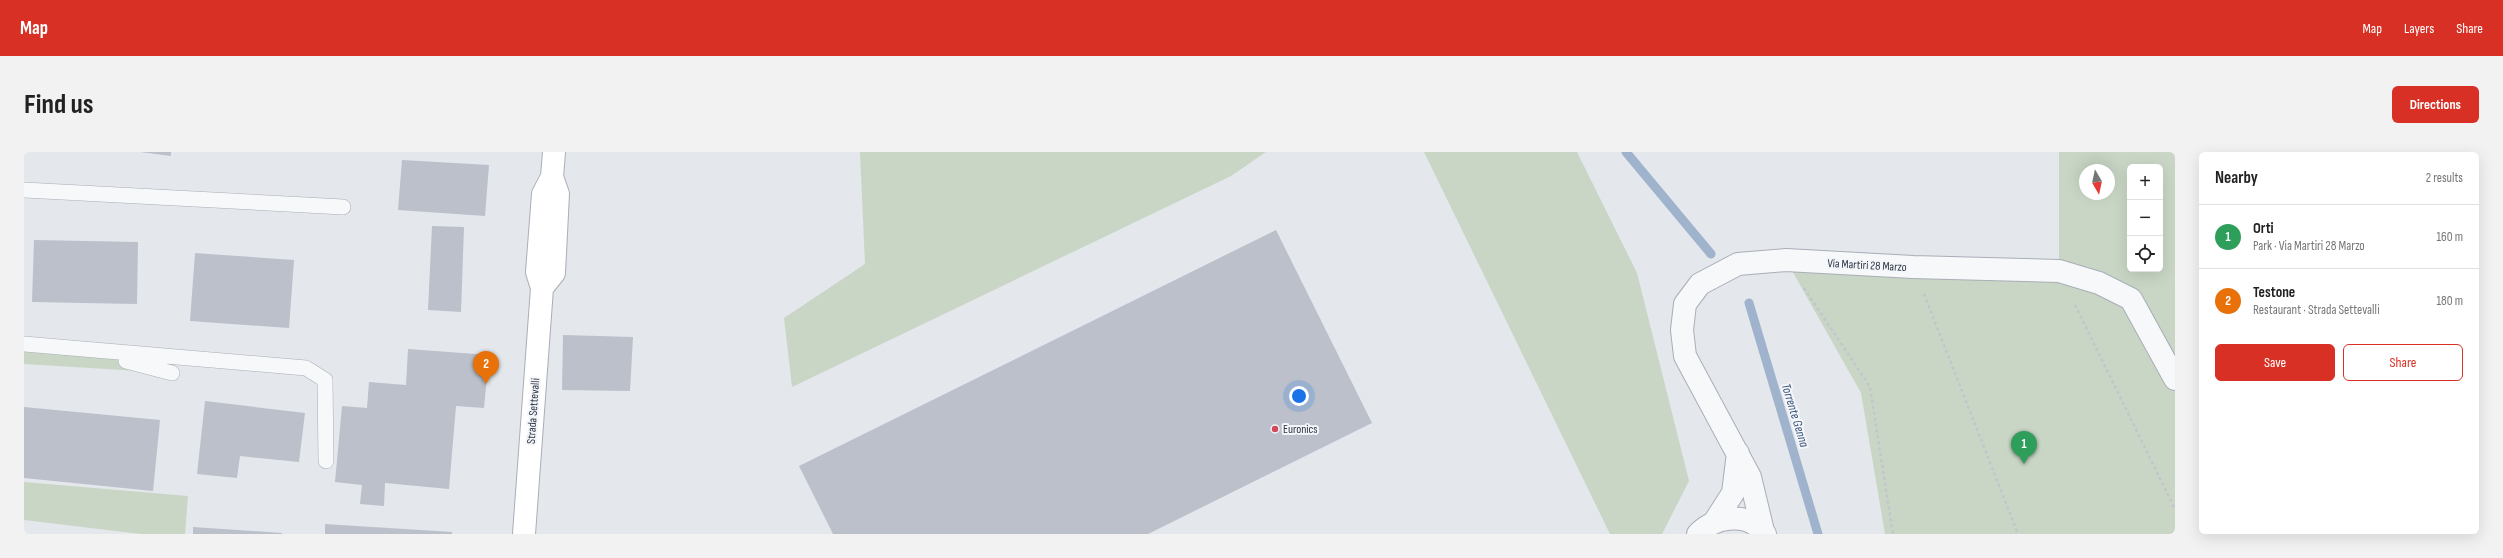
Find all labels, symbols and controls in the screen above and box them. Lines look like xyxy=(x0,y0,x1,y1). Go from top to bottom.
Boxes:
text: Map xyxy=(20,17,48,40)
text: Map xyxy=(2362,20,2382,37)
text: Layers xyxy=(2404,20,2434,37)
text: Share xyxy=(2456,20,2483,37)
button: Directions xyxy=(2392,86,2479,123)
text: Find us xyxy=(24,88,93,121)
north arrow xyxy=(2079,164,2115,200)
map controls xyxy=(2127,164,2163,272)
button: + xyxy=(2127,164,2163,200)
text: Nearby xyxy=(2215,168,2258,188)
text: 2 results xyxy=(2426,170,2463,186)
button: − xyxy=(2127,200,2163,236)
text: Orti xyxy=(2253,219,2274,238)
text: 1 xyxy=(2225,229,2231,245)
text: 160 m xyxy=(2437,229,2463,245)
button: locate xyxy=(2127,236,2163,272)
text: Park · Via Martiri 28 Marzo xyxy=(2253,238,2365,254)
street label: Via Martiri 28 Marzo xyxy=(1827,256,1907,275)
text: Testone xyxy=(2253,283,2295,302)
text: 2 xyxy=(2225,293,2231,309)
text: 180 m xyxy=(2437,293,2463,309)
text: Restaurant · Strada Settevalli xyxy=(2253,302,2380,318)
button: Save xyxy=(2215,344,2335,381)
button: Share xyxy=(2343,344,2463,381)
pin: 2 xyxy=(473,351,499,384)
street label: Strada Settevalli xyxy=(524,378,543,445)
water label: Torrente Genna xyxy=(1778,381,1813,450)
your location xyxy=(1289,386,1309,406)
place label: Euronics xyxy=(1283,422,1318,437)
marker: Euronics xyxy=(1270,424,1280,434)
pin: 1 xyxy=(2011,431,2037,464)

